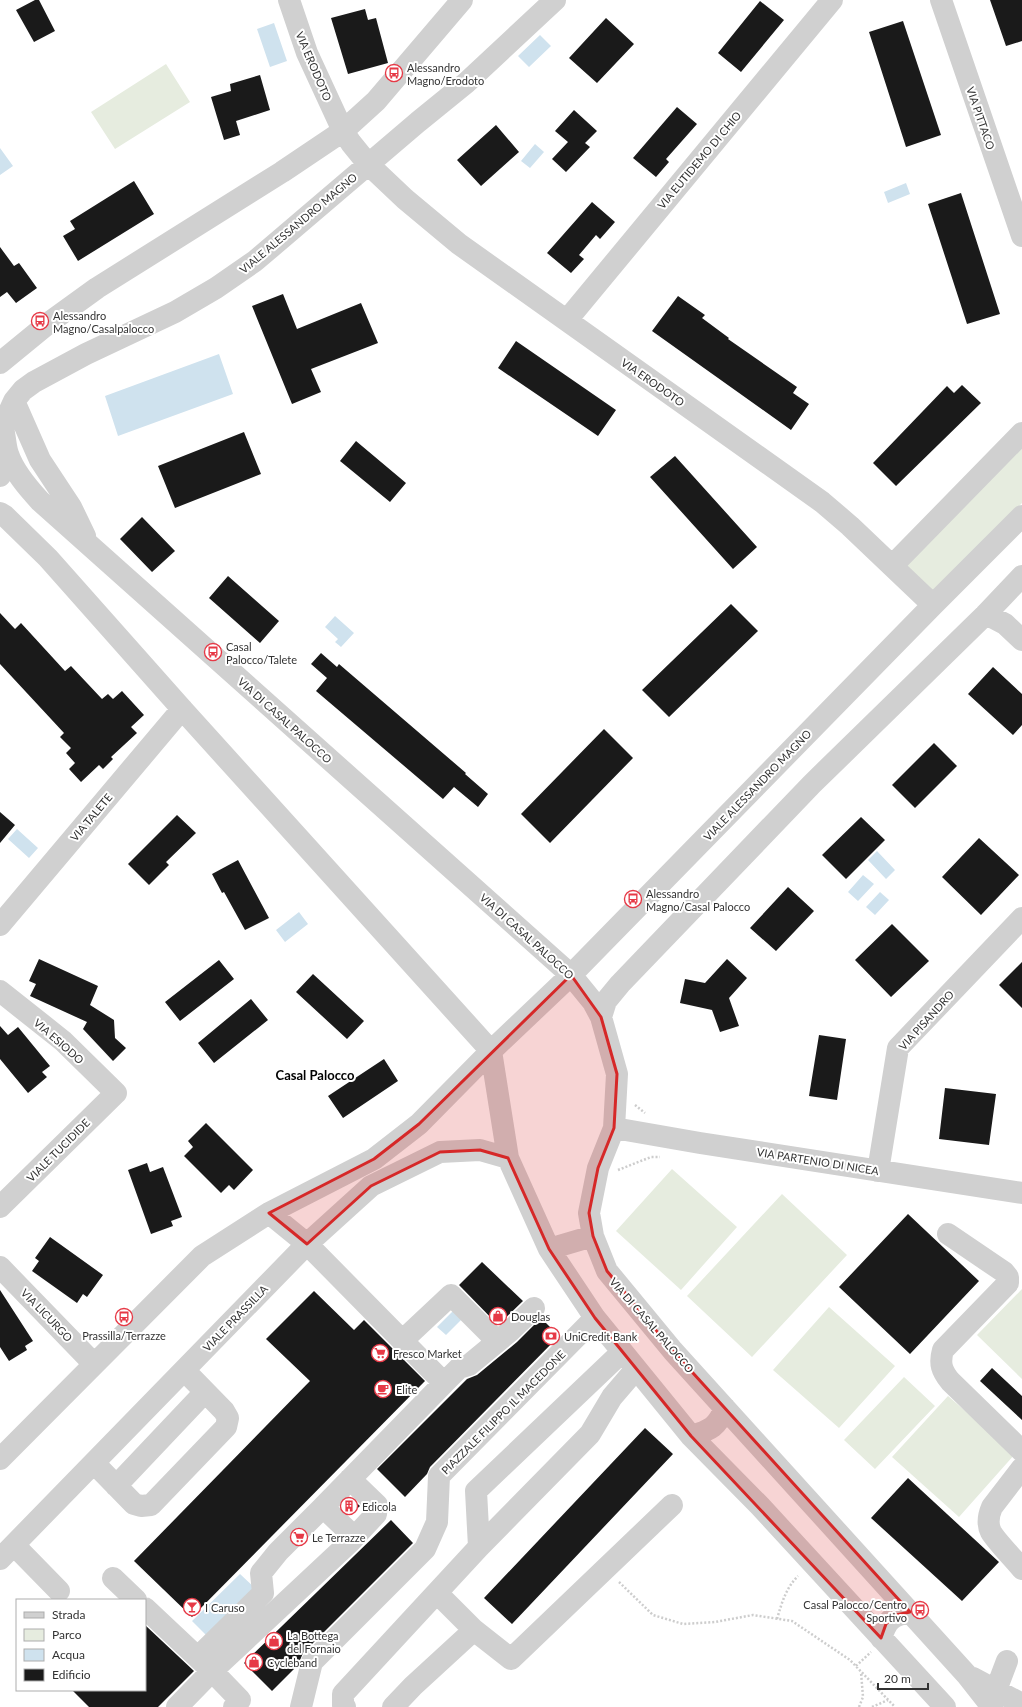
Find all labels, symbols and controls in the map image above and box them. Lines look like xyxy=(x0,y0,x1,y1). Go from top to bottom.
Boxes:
street label: VIA ERODOTO xyxy=(294,29,335,103)
place label: Alessandro Magno/Erodoto xyxy=(407,61,484,87)
bus stop icon: Alessandro Magno/Erodoto xyxy=(384,63,404,83)
street label: VIA PITTACO xyxy=(964,85,998,151)
street label: VIA EUTIDEMO DI CHIO xyxy=(655,109,744,211)
street label: VIALE ALESSANDRO MAGNO xyxy=(237,170,359,276)
place label: Alessandro Magno/Casalpalocco xyxy=(53,309,154,335)
bus stop icon: Alessandro Magno/Casalpalocco xyxy=(30,311,50,331)
street label: VIA ERODOTO xyxy=(619,355,687,409)
place label: Casal Palocco/Talete xyxy=(226,640,297,666)
bus stop icon: Casal Palocco/Talete xyxy=(203,642,223,662)
street label: VIA DI CASAL PALOCCO xyxy=(235,674,335,766)
street label: VIALE ALESSANDRO MAGNO xyxy=(701,727,814,843)
street label: VIA TALETE xyxy=(67,791,115,843)
place label: Alessandro Magno/Casal Palocco xyxy=(646,887,750,913)
bus stop icon: Alessandro Magno/Casal Palocco xyxy=(623,889,643,909)
street label: VIA DI CASAL PALOCCO xyxy=(477,890,577,982)
street label: VIA PISANDRO xyxy=(896,987,956,1053)
street label: VIA ESIODO xyxy=(31,1016,87,1066)
district label: Casal Palocco xyxy=(276,1067,355,1083)
street label: VIALE TUCIDIDE xyxy=(24,1116,92,1184)
street label: VIA PARTENIO DI NICEA xyxy=(756,1145,880,1177)
street label: VIA DI CASAL PALOCCO xyxy=(607,1275,697,1375)
street label: VIALE PRASSILLA xyxy=(200,1282,270,1354)
street label: VIA LICURGO xyxy=(19,1286,76,1344)
shop icon: Douglas xyxy=(488,1306,508,1326)
bus stop icon: Prassilla/Terrazze xyxy=(114,1307,134,1327)
place label: Douglas xyxy=(511,1310,550,1323)
bank icon: UniCredit Bank xyxy=(541,1326,561,1346)
place label: Prassilla/Terrazze xyxy=(82,1329,166,1342)
place label: UniCredit Bank xyxy=(564,1330,638,1343)
supermarket icon: Fresco Market xyxy=(370,1343,390,1363)
place label: Fresco Market xyxy=(393,1347,462,1360)
street label: PIAZZALE FILIPPO IL MACEDONE xyxy=(438,1347,568,1477)
cafe icon: Elite xyxy=(373,1379,393,1399)
place label: Elite xyxy=(396,1383,417,1396)
building icon: Edicola xyxy=(339,1496,359,1516)
place label: Edicola xyxy=(362,1500,396,1513)
supermarket icon: Le Terrazze xyxy=(289,1527,309,1547)
place label: Le Terrazze xyxy=(312,1531,366,1544)
bar icon: I Caruso xyxy=(182,1597,202,1617)
place label: Casal Palocco/Centro Sportivo xyxy=(803,1598,907,1624)
legend xyxy=(16,1599,146,1691)
bus stop icon: Casal Palocco/Centro Sportivo xyxy=(910,1600,930,1620)
place label: I Caruso xyxy=(205,1601,245,1614)
text: Strada xyxy=(52,1607,85,1622)
text: Parco xyxy=(52,1627,82,1642)
place label: La Bottega del Fornaio xyxy=(287,1629,341,1655)
shop icon: La Bottega del Fornaio xyxy=(264,1631,284,1651)
text: Acqua xyxy=(52,1647,85,1662)
shop icon: Cycleband xyxy=(244,1652,264,1672)
place label: Cycleband xyxy=(267,1656,317,1669)
scale bar xyxy=(878,1665,928,1691)
text: Edificio xyxy=(52,1667,91,1682)
text: 20 m xyxy=(884,1671,911,1686)

